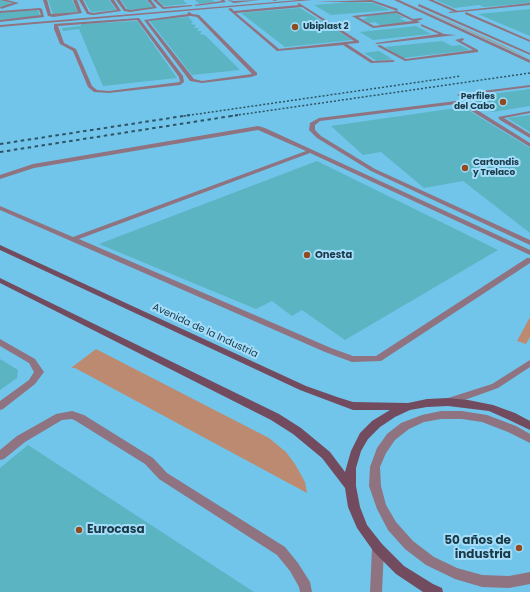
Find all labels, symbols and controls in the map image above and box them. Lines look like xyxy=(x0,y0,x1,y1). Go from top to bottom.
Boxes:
marker: Ubiplast 2 xyxy=(290,22,300,32)
place label: Ubiplast 2 xyxy=(303,22,349,32)
place label: Perfiles del Cabo xyxy=(454,92,495,113)
marker: Perfiles del Cabo xyxy=(498,97,508,107)
place label: Cartondis y Trelaco xyxy=(473,158,519,179)
marker: Cartondis y Trelaco xyxy=(460,163,470,173)
place label: Onesta xyxy=(315,249,352,261)
marker: Onesta xyxy=(302,250,312,260)
street label: Avenida de la Industria xyxy=(150,301,260,361)
place label: Eurocasa xyxy=(87,523,145,537)
marker: Eurocasa xyxy=(74,525,84,535)
place label: 50 años de industria xyxy=(444,534,511,562)
marker: 50 años de industria xyxy=(514,543,524,553)

